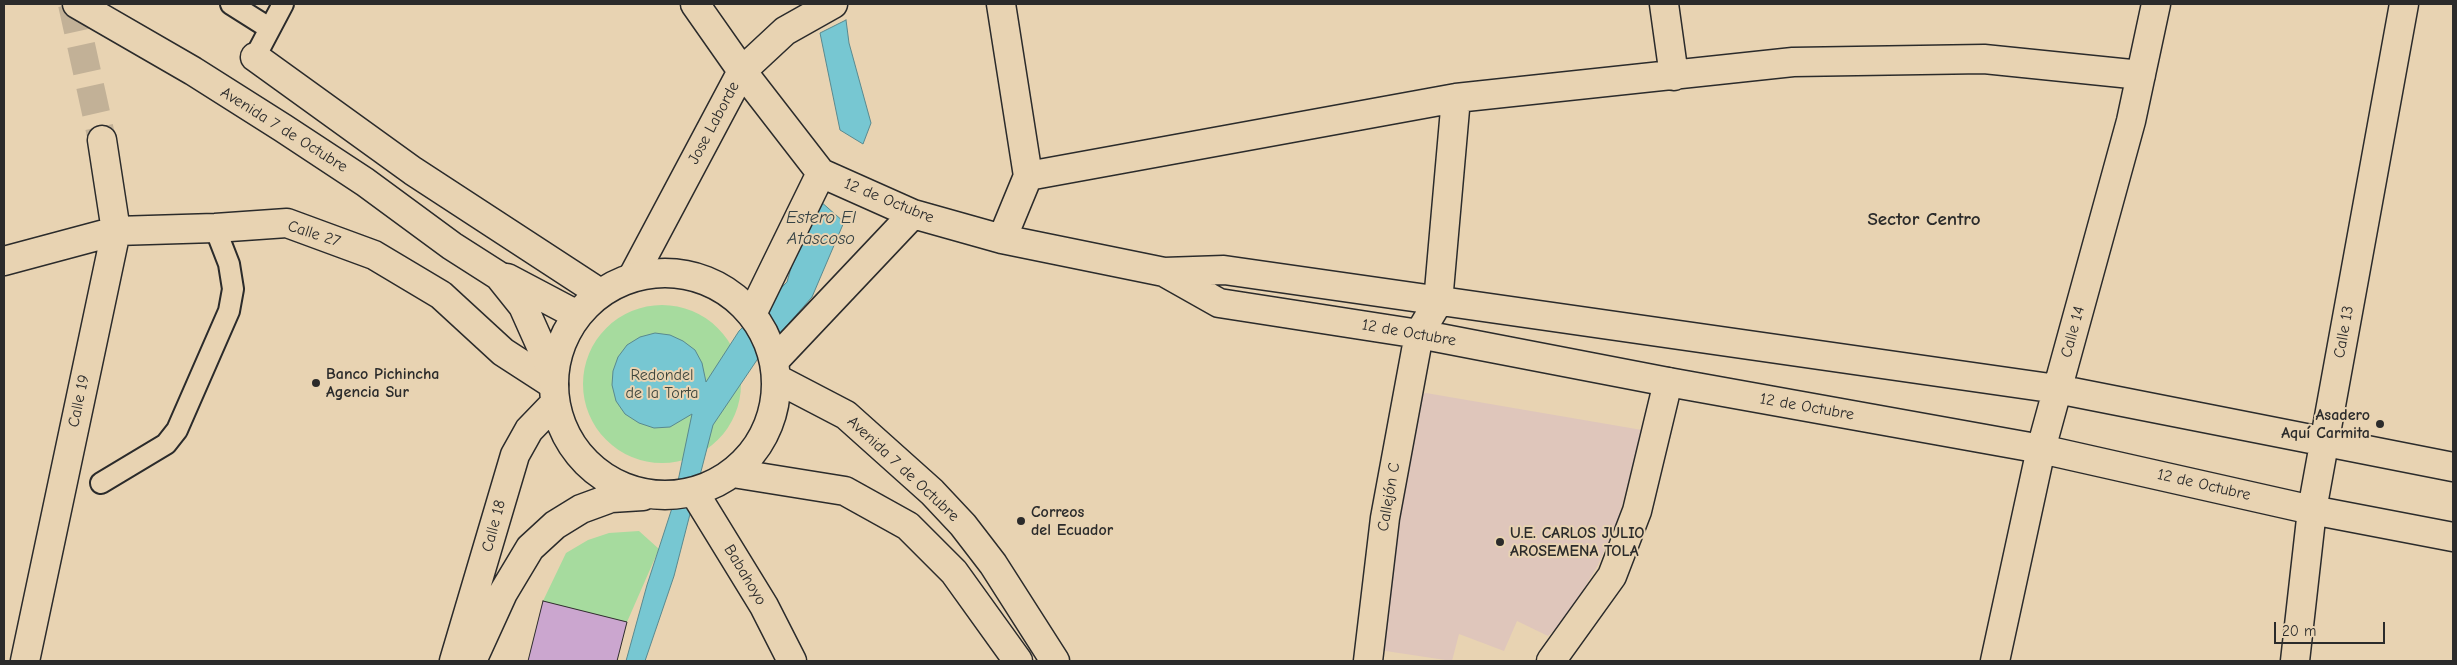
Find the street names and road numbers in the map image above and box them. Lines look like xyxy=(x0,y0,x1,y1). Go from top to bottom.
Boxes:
street label: Jose Laborde xyxy=(684,78,744,168)
street label: Avenida 7 de Octubre xyxy=(217,83,351,177)
street label: 12 de Octubre xyxy=(841,174,937,228)
street label: Calle 27 xyxy=(285,216,343,252)
street label: Calle 14 xyxy=(2057,304,2089,360)
street label: Calle 13 xyxy=(2330,304,2358,360)
street label: 12 de Octubre xyxy=(1360,315,1458,351)
street label: Calle 19 xyxy=(64,373,94,429)
street label: 12 de Octubre xyxy=(1758,389,1856,425)
street label: Avenida 7 de Octubre xyxy=(843,412,963,526)
street label: Callejón C xyxy=(1374,461,1404,533)
street label: 12 de Octubre xyxy=(2155,465,2253,505)
street label: Calle 18 xyxy=(478,498,510,554)
street label: Babahoyo xyxy=(719,541,771,609)

